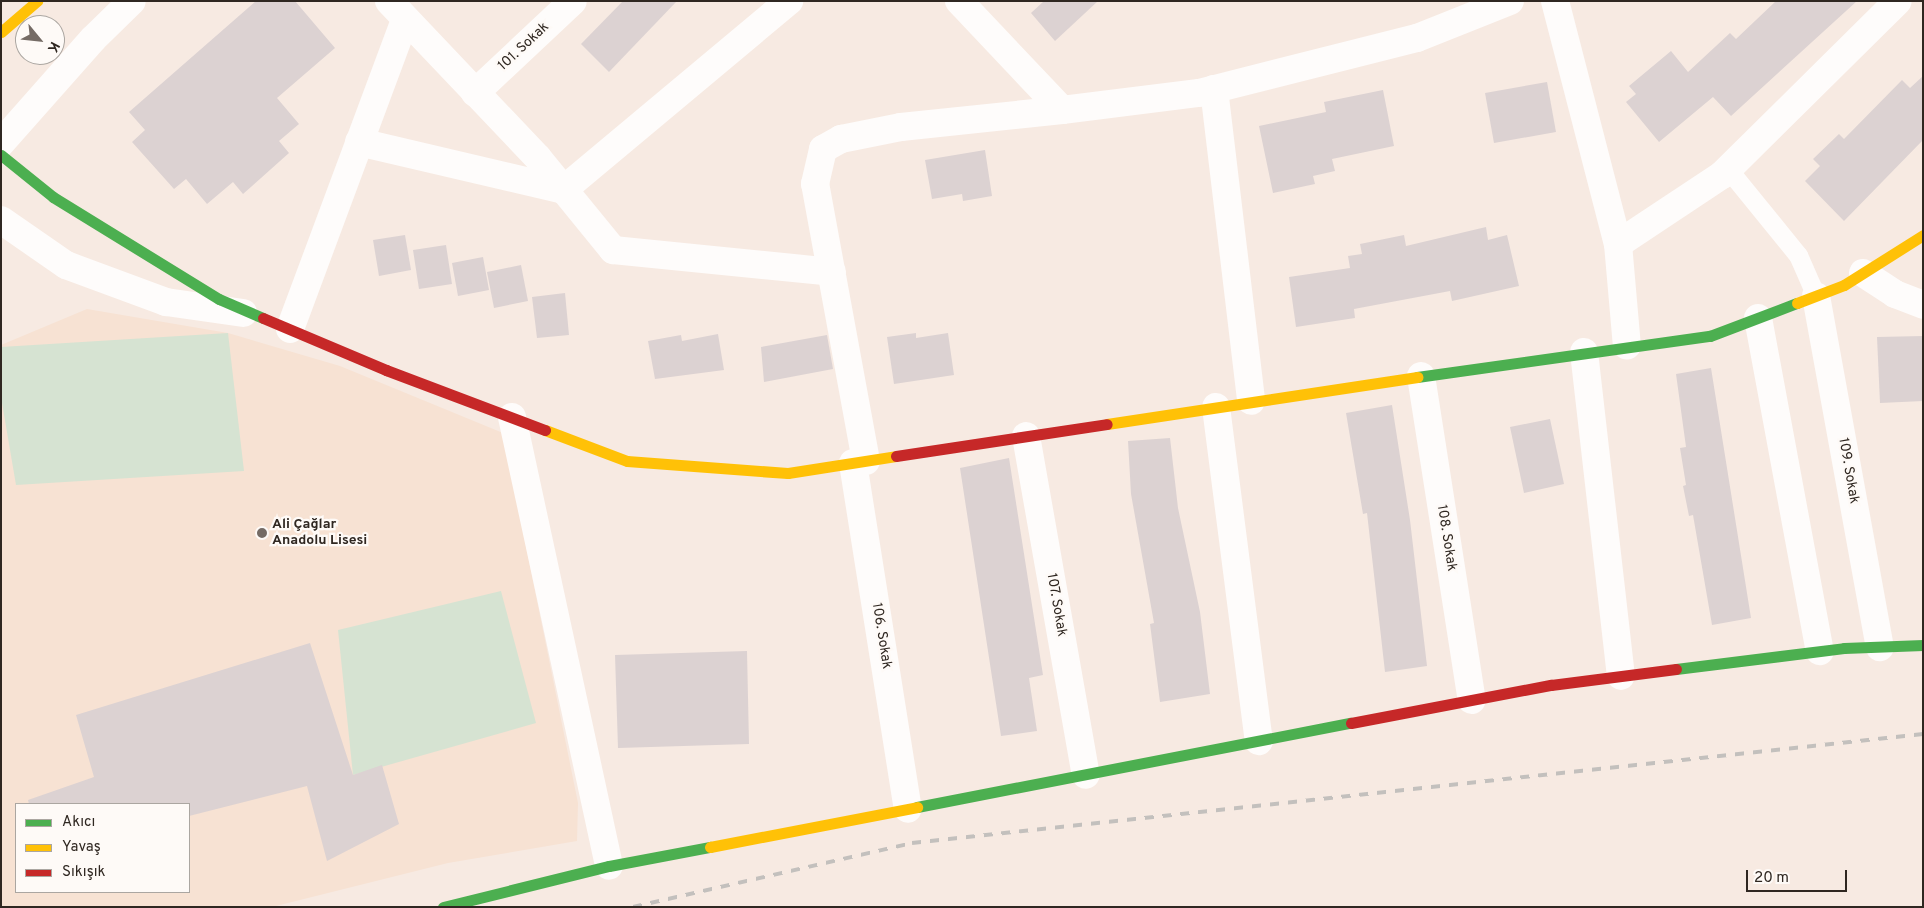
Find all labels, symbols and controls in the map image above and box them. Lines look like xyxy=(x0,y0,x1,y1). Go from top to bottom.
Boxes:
north arrow xyxy=(15,15,65,65)
street label: 101. Sokak xyxy=(495,19,553,75)
text: K xyxy=(43,38,63,55)
street label: 109. Sokak xyxy=(1834,437,1862,505)
street label: 108. Sokak xyxy=(1432,504,1460,572)
place label: Ali Çağlar Anadolu Lisesi xyxy=(272,517,367,550)
marker: Ali Çağlar Anadolu Lisesi xyxy=(256,527,268,539)
street label: 107. Sokak xyxy=(1042,572,1070,638)
street label: 106. Sokak xyxy=(867,602,895,670)
legend xyxy=(15,803,190,893)
text: Akıcı xyxy=(62,813,95,832)
text: Yavaş xyxy=(62,838,101,857)
scale bar xyxy=(1749,860,1850,892)
text: Sıkışık xyxy=(62,863,106,882)
text: 20 m xyxy=(1754,869,1789,888)

